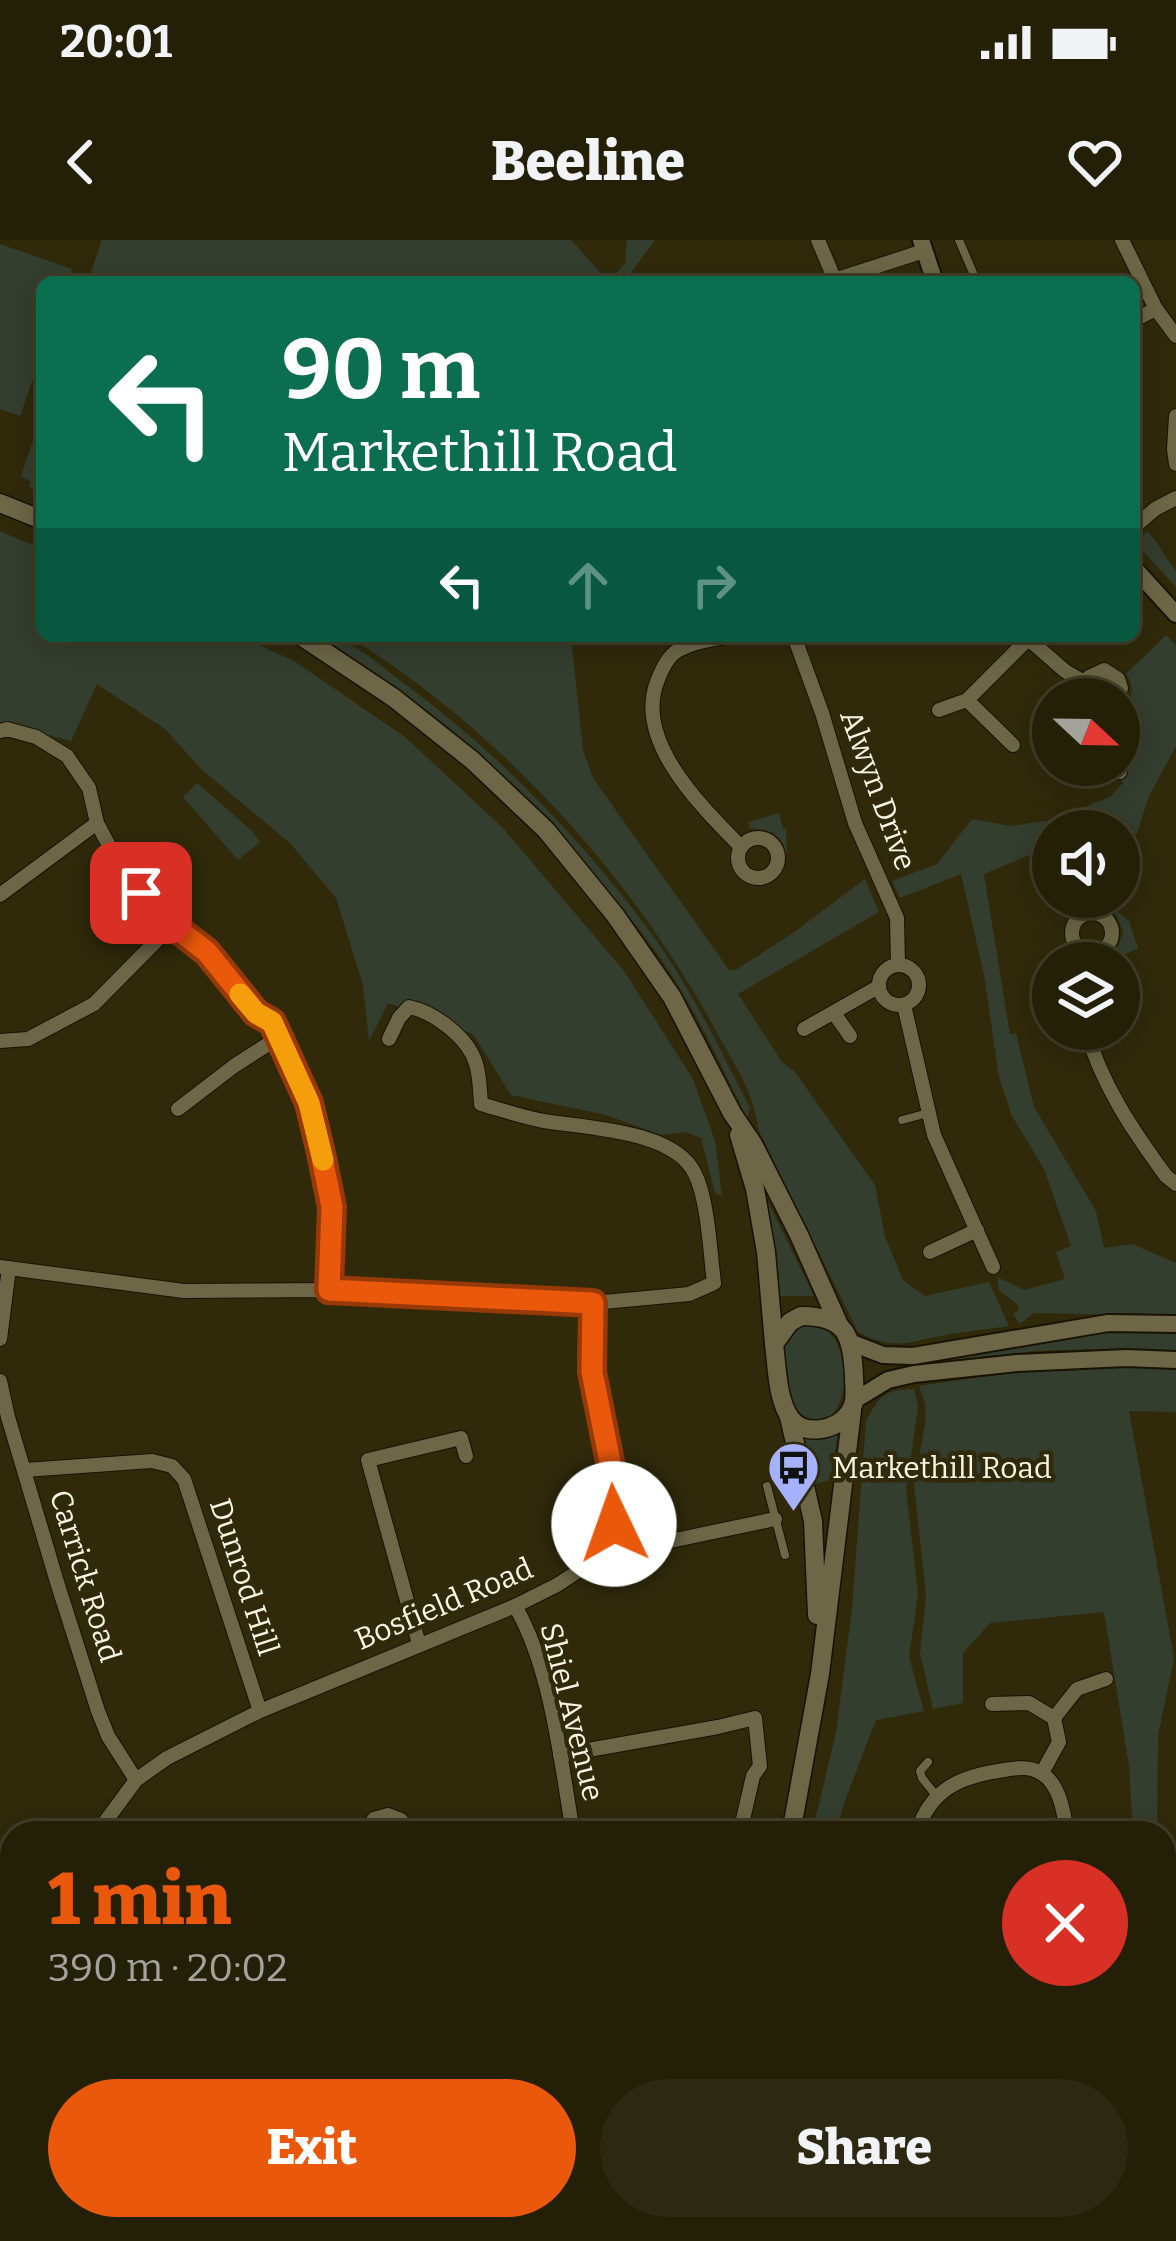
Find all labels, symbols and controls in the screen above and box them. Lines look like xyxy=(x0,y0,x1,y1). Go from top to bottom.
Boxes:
text: 20:01 xyxy=(60,15,172,69)
icon: back xyxy=(48,129,114,195)
icon: heart xyxy=(1062,129,1128,195)
text: Beeline xyxy=(491,130,685,194)
text: 90 m xyxy=(282,319,480,420)
icon: left xyxy=(84,324,240,480)
text: Markethill Road xyxy=(282,421,677,485)
icon: left xyxy=(429,552,495,618)
icon: ahead xyxy=(555,552,621,618)
icon: right xyxy=(681,552,747,618)
north arrow xyxy=(1032,678,1140,786)
map controls xyxy=(1032,678,1140,1050)
street label: Alwyn Drive xyxy=(832,705,924,875)
button: sound xyxy=(1032,810,1140,918)
pin xyxy=(90,842,192,944)
icon: arrive xyxy=(108,860,174,926)
button: layers xyxy=(1032,942,1140,1050)
bus stop icon: Markethill Road xyxy=(765,1440,821,1514)
place label: Markethill Road xyxy=(832,1450,1052,1486)
position arrow xyxy=(551,1461,677,1587)
street label: Carrick Road xyxy=(42,1486,128,1667)
street label: Dunrod Hill xyxy=(202,1494,286,1660)
street label: Bosfield Road xyxy=(350,1550,539,1658)
street label: Shiel Avenue xyxy=(533,1619,611,1805)
text: 1 min xyxy=(48,1857,231,1943)
button: close xyxy=(1002,1860,1128,1986)
text: 390 m · 20:02 xyxy=(48,1945,288,1991)
button: Exit xyxy=(48,2079,576,2217)
button: Share xyxy=(600,2079,1128,2217)

